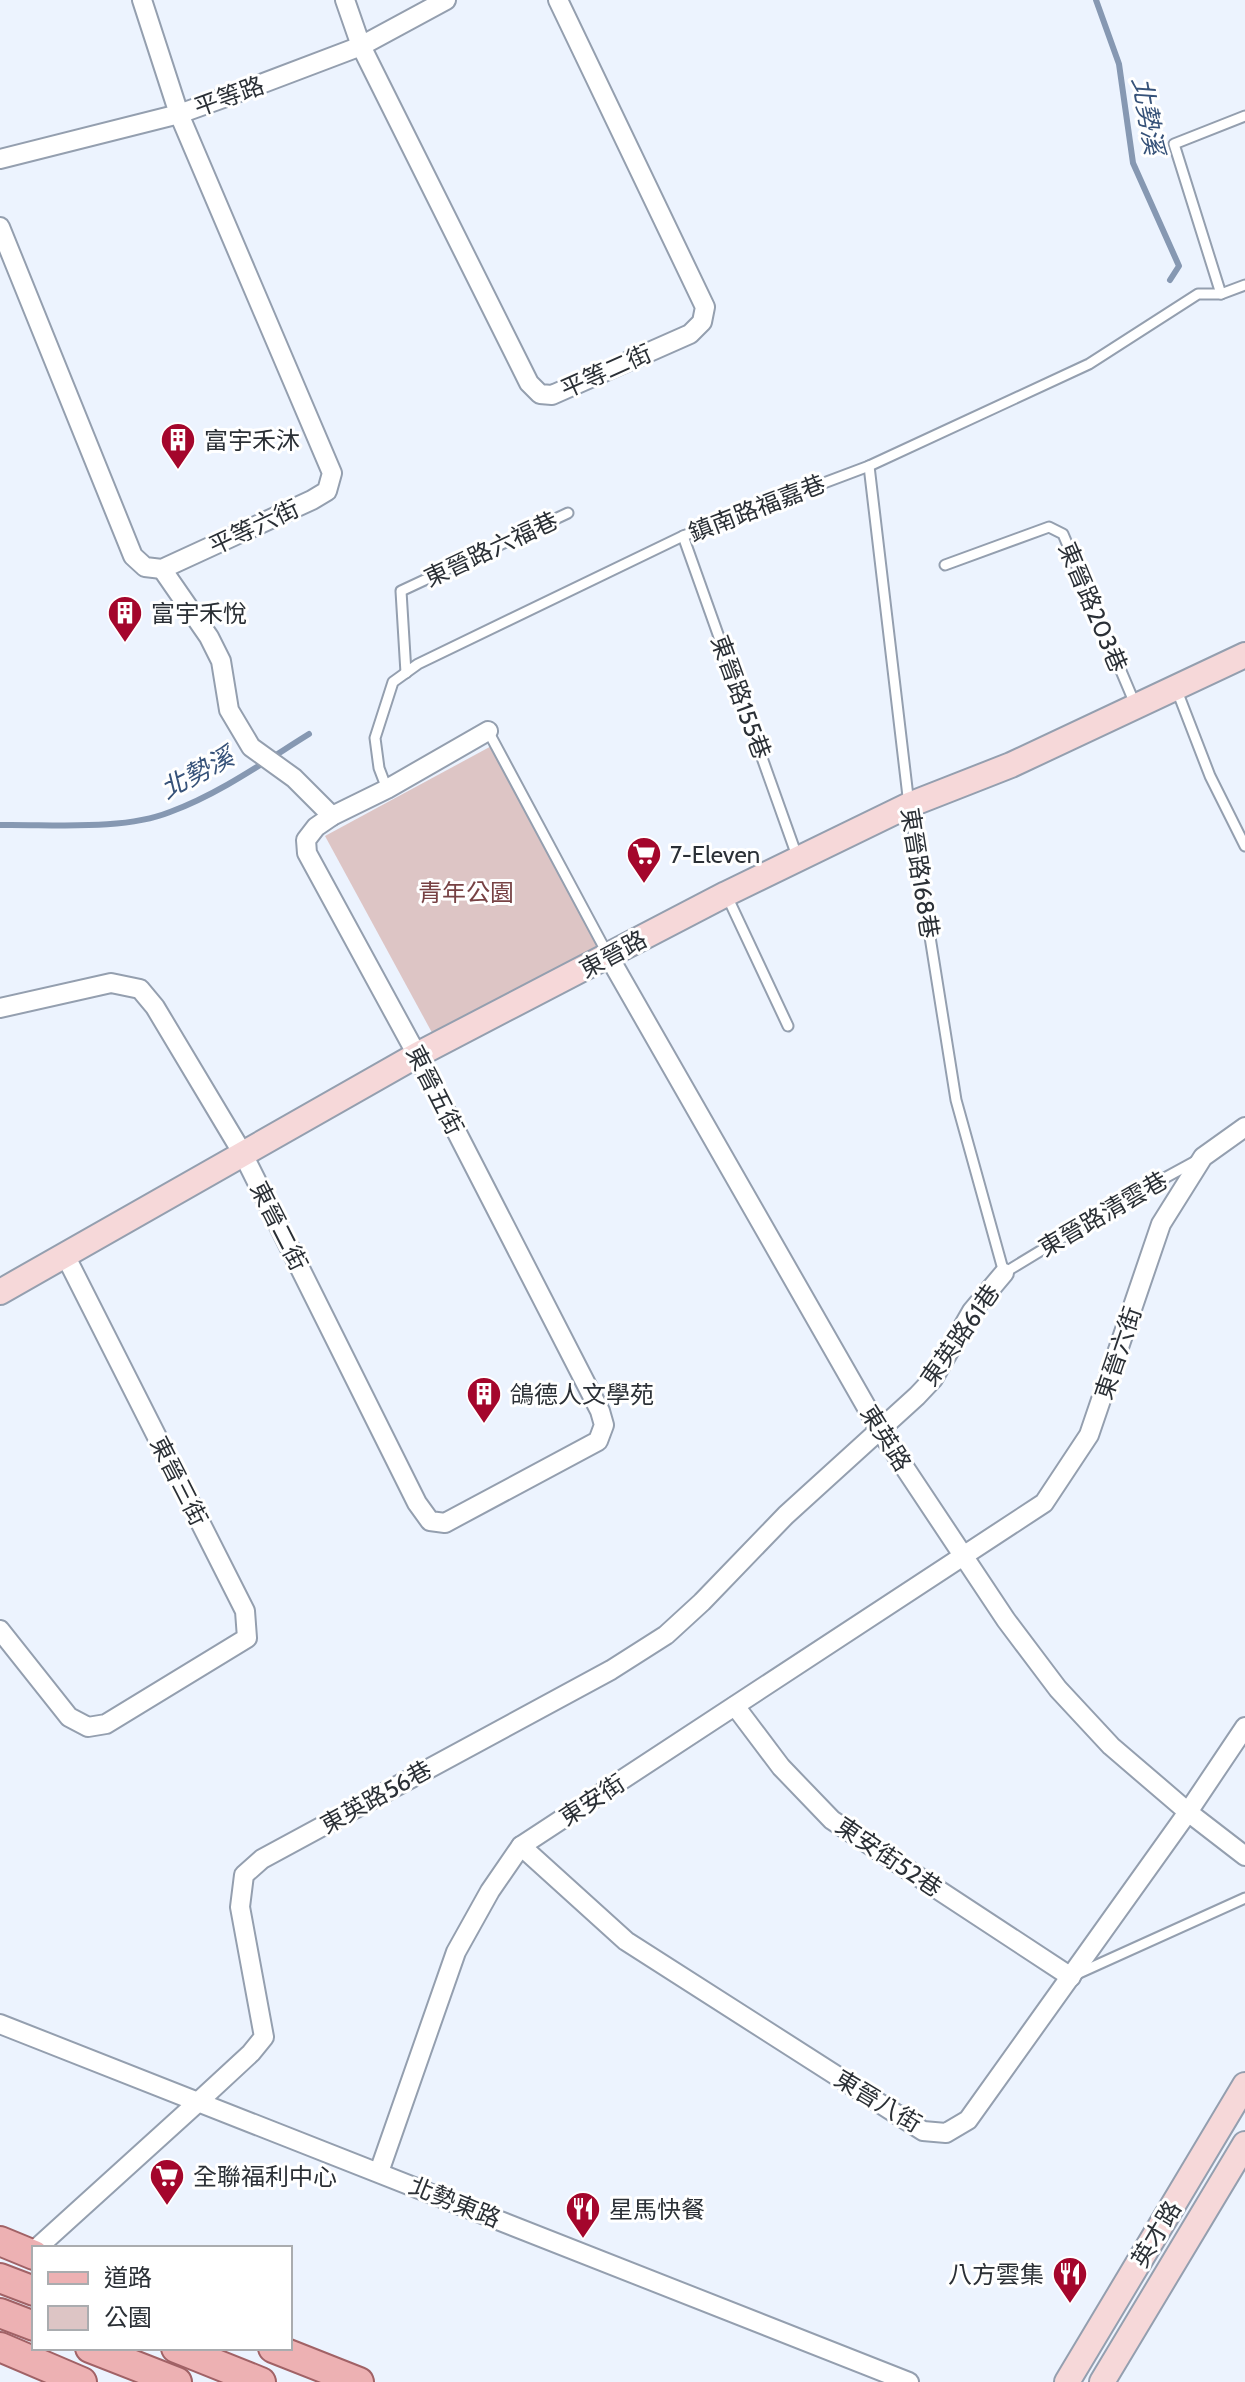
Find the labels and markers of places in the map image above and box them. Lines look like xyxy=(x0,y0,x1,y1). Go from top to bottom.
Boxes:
building icon: 富宇禾沐 xyxy=(159,421,197,471)
place label: 富宇禾沐 xyxy=(204,426,300,455)
building icon: 富宇禾悅 xyxy=(106,594,144,644)
place label: 富宇禾悅 xyxy=(151,599,247,628)
supermarket icon: 7-Eleven xyxy=(625,835,663,885)
place label: 7-Eleven xyxy=(670,840,760,869)
building icon: 鴿德人文學苑 xyxy=(465,1375,503,1425)
place label: 鴿德人文學苑 xyxy=(510,1380,654,1409)
supermarket icon: 全聯福利中心 xyxy=(148,2157,186,2207)
place label: 全聯福利中心 xyxy=(193,2162,337,2191)
restaurant icon: 星馬快餐 xyxy=(564,2190,602,2240)
place label: 星馬快餐 xyxy=(609,2195,705,2224)
restaurant icon: 八方雲集 xyxy=(1051,2255,1089,2305)
place label: 八方雲集 xyxy=(948,2260,1044,2289)

